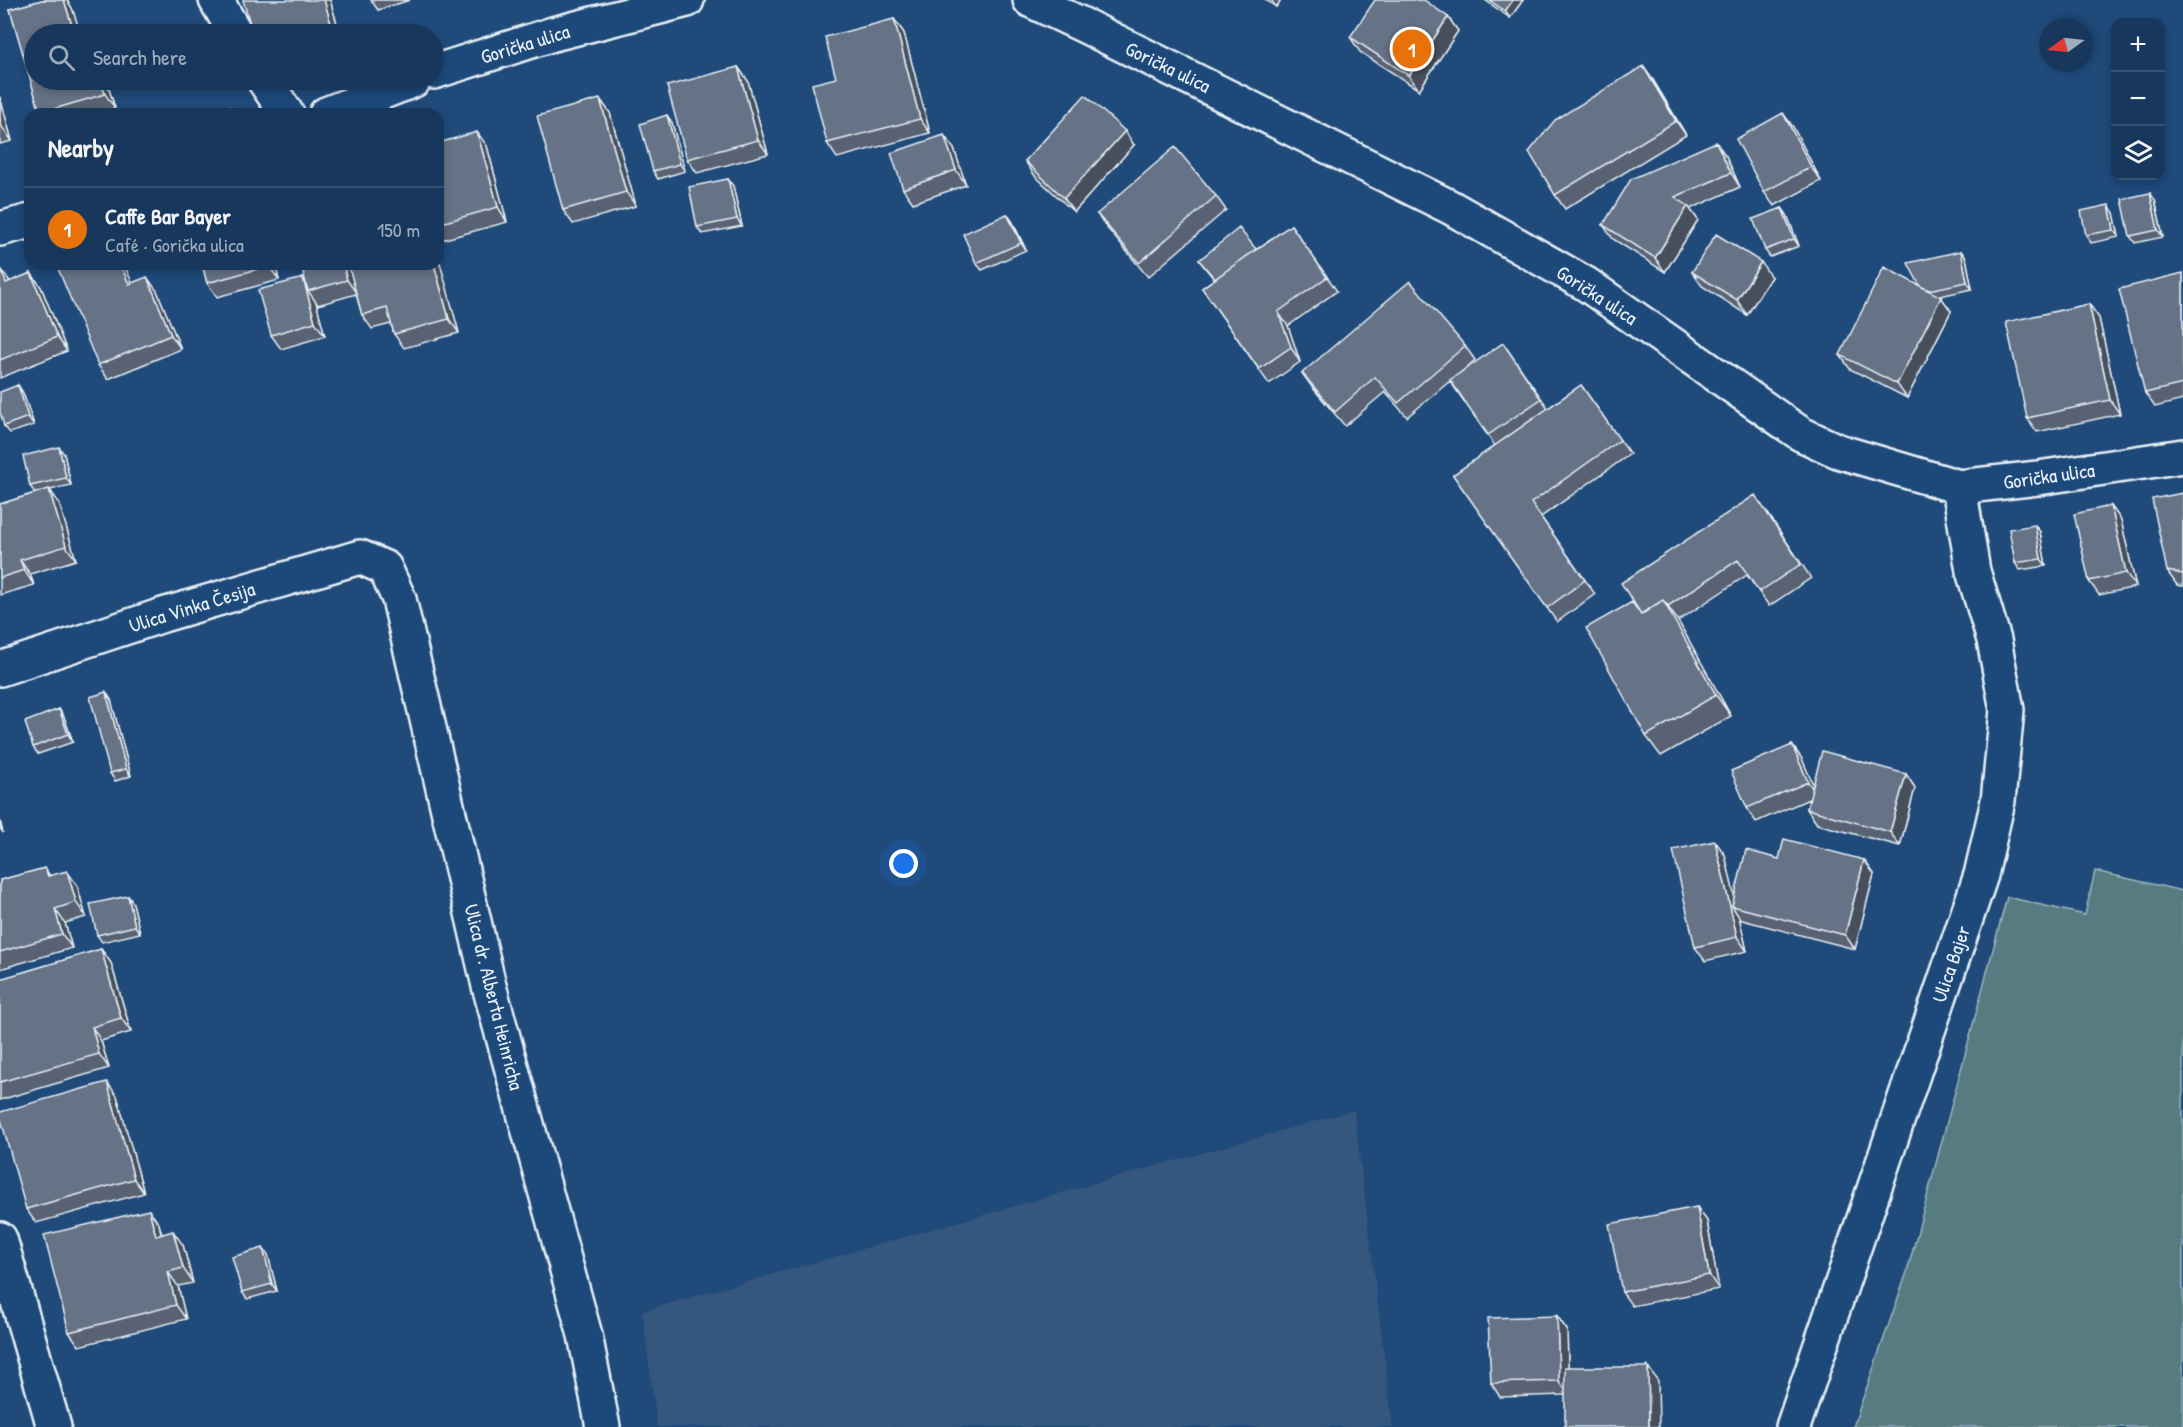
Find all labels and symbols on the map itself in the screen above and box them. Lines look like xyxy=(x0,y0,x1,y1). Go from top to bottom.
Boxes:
street label: Gorička ulica xyxy=(477,17,573,70)
north arrow xyxy=(2039,18,2093,72)
pin: 1 xyxy=(1392,26,1432,72)
street label: Gorička ulica xyxy=(1121,34,1216,99)
street label: Gorička ulica xyxy=(1551,258,1643,331)
street label: Gorička ulica xyxy=(2002,456,2096,495)
street label: Ulica Vinka Česija xyxy=(126,575,258,638)
your location xyxy=(889,849,918,878)
street label: Ulica dr. Alberta Heinricha xyxy=(458,901,531,1093)
street label: Ulica Bajer xyxy=(1925,922,1976,1006)

